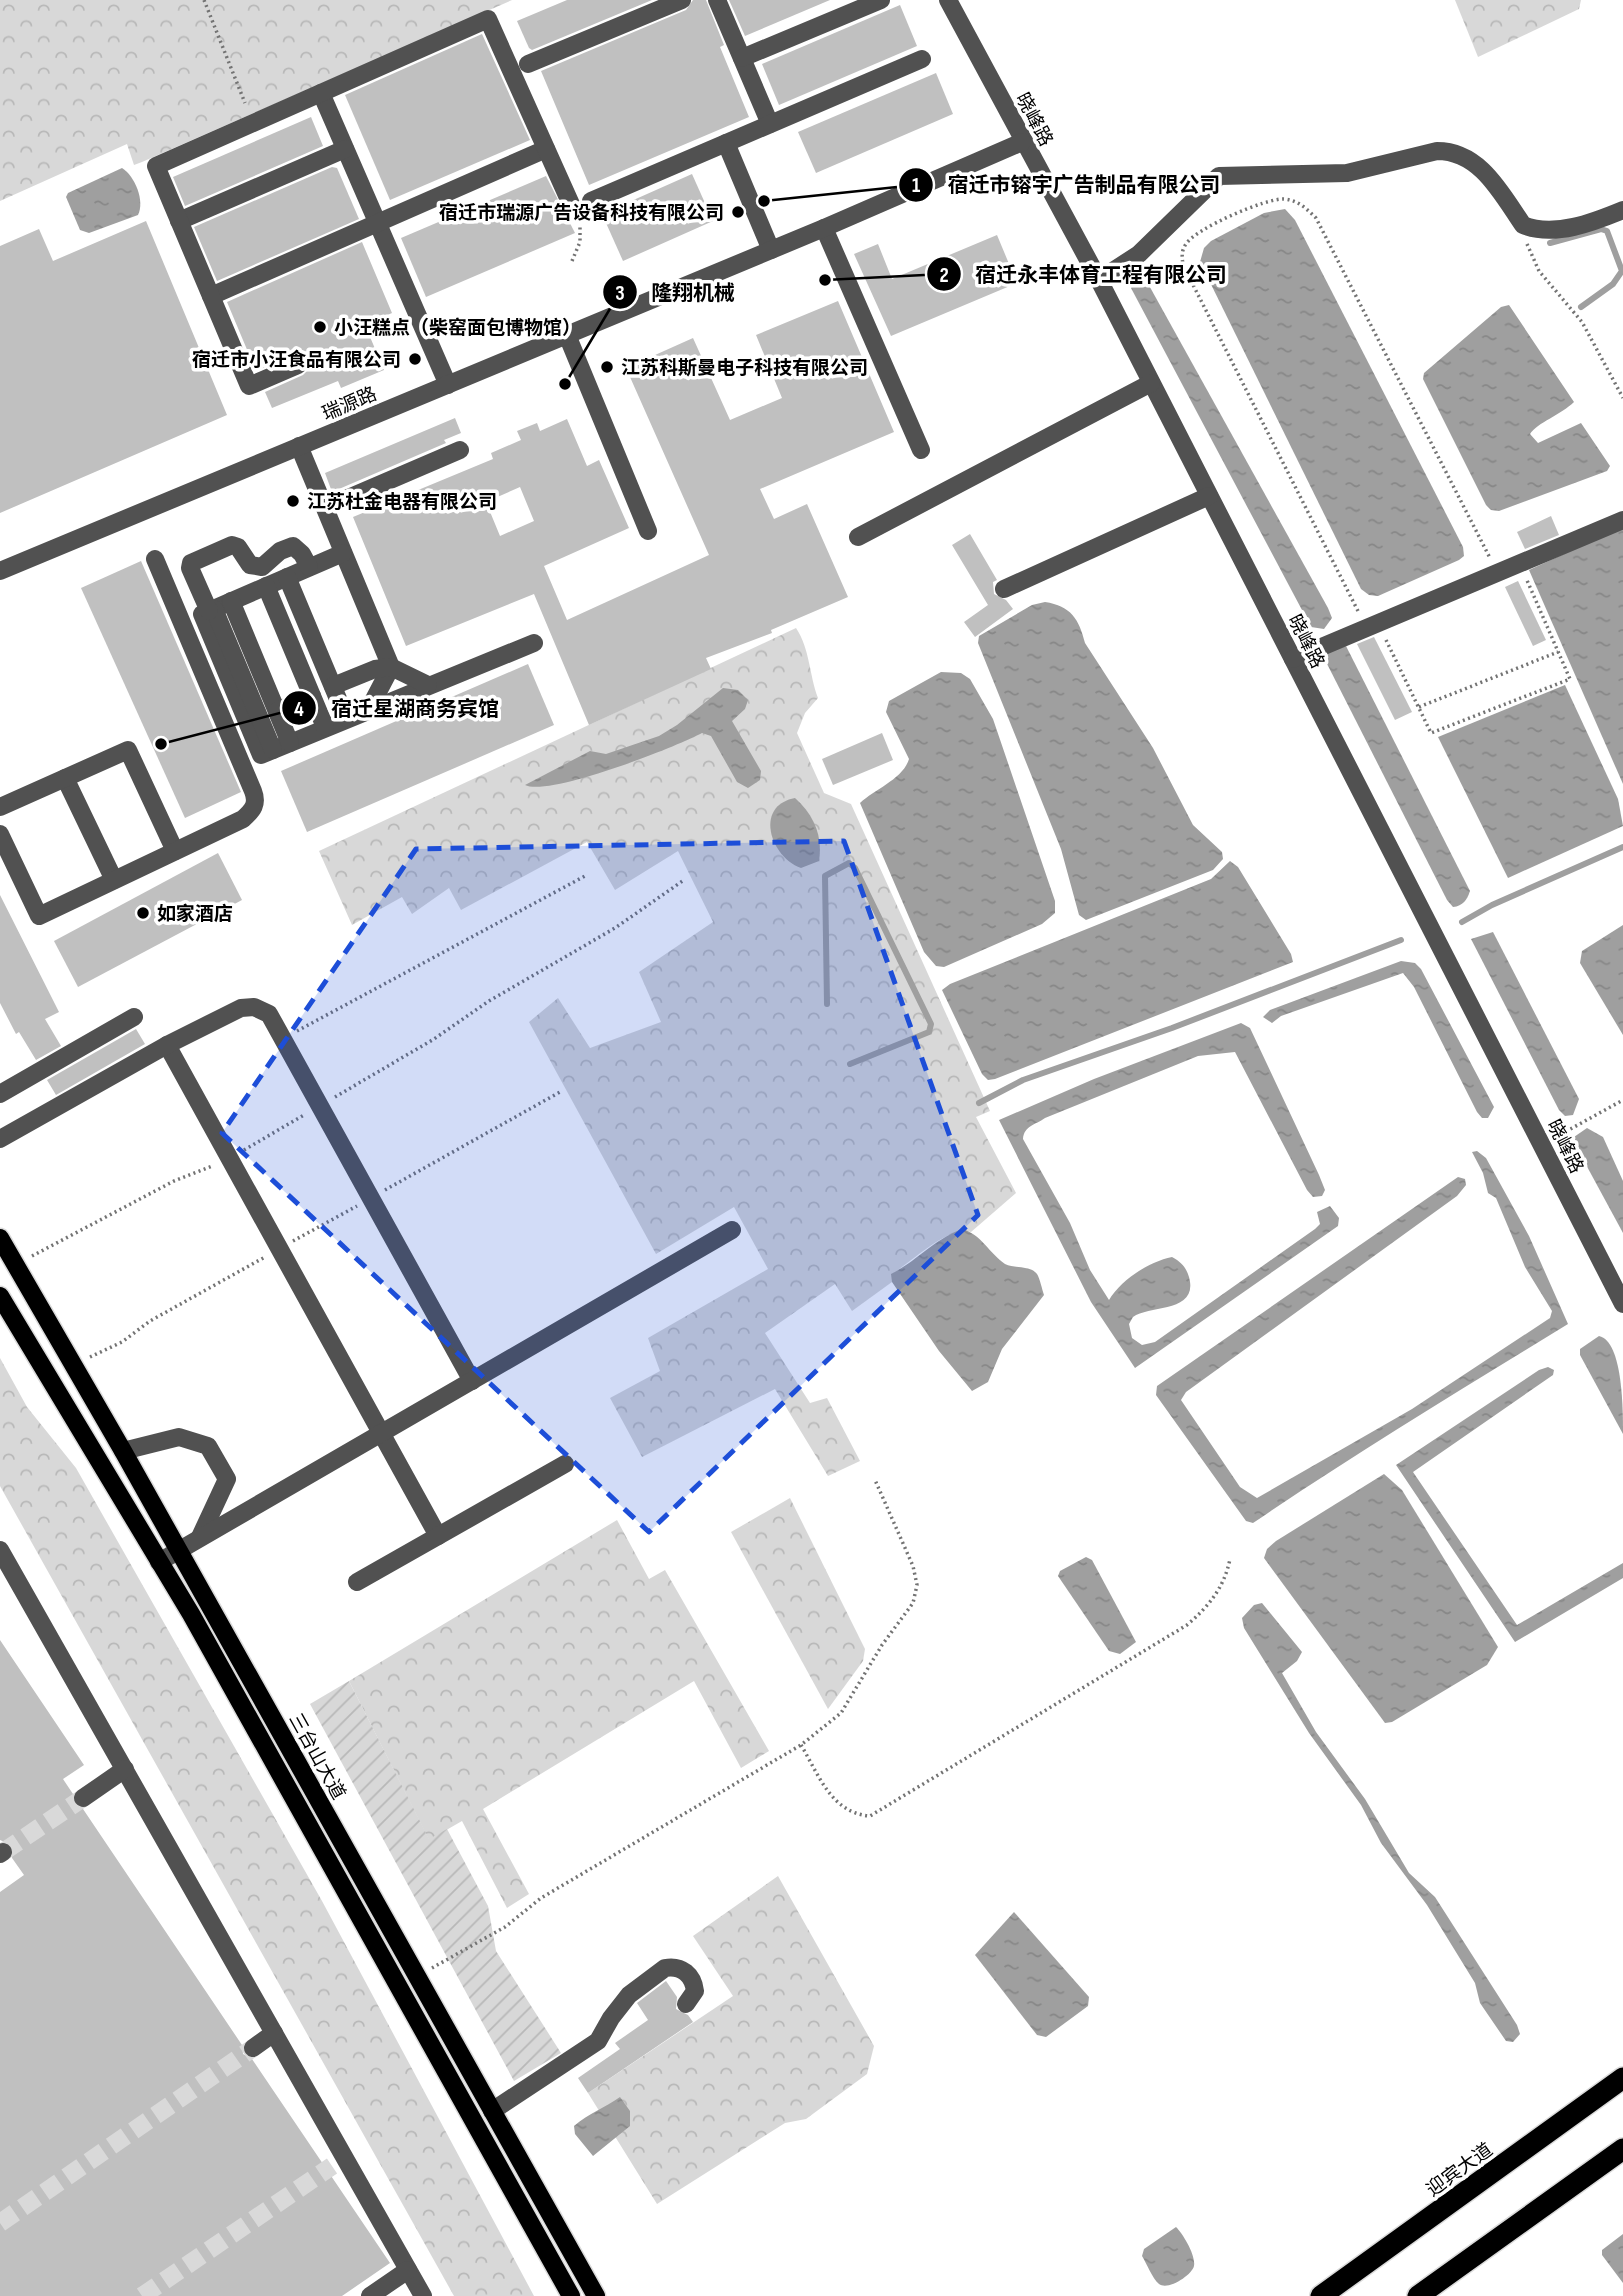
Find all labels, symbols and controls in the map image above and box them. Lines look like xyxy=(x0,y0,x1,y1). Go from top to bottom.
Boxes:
street label: 晓峰路 xyxy=(1010,89,1057,150)
callout: 宿迁市镕宇广告制品有限公司 xyxy=(898,164,1234,206)
text: 1 xyxy=(912,173,920,198)
text: 宿迁市镕宇广告制品有限公司 xyxy=(948,173,1221,198)
place label: 宿迁市瑞源广告设备科技有限公司 xyxy=(439,202,724,225)
marker: 宿迁市瑞源广告设备科技有限公司 xyxy=(730,204,746,220)
callout: 宿迁永丰体育工程有限公司 xyxy=(926,253,1241,295)
text: 2 xyxy=(939,263,949,288)
text: 宿迁永丰体育工程有限公司 xyxy=(975,263,1227,288)
callout: 隆翔机械 xyxy=(602,271,749,313)
text: 3 xyxy=(615,281,625,306)
text: 隆翔机械 xyxy=(651,281,735,306)
place label: 小汪糕点（柴窑面包博物馆） xyxy=(334,317,581,340)
marker: 小汪糕点（柴窑面包博物馆） xyxy=(312,319,328,335)
place label: 宿迁市小汪食品有限公司 xyxy=(192,349,401,372)
marker: 宿迁市小汪食品有限公司 xyxy=(407,351,423,367)
place label: 江苏科斯曼电子科技有限公司 xyxy=(621,357,868,380)
marker: 江苏科斯曼电子科技有限公司 xyxy=(599,359,615,375)
street label: 瑞源路 xyxy=(319,383,380,426)
place label: 江苏杜金电器有限公司 xyxy=(307,491,497,514)
marker: 江苏杜金电器有限公司 xyxy=(285,493,301,509)
street label: 晓峰路 xyxy=(1282,611,1329,672)
callout: 宿迁星湖商务宾馆 xyxy=(282,687,513,729)
text: 4 xyxy=(294,697,304,722)
text: 宿迁星湖商务宾馆 xyxy=(331,697,499,722)
place label: 如家酒店 xyxy=(157,903,233,926)
marker: 如家酒店 xyxy=(135,905,151,921)
street label: 晓峰路 xyxy=(1541,1116,1588,1177)
street label: 三台山大道 xyxy=(284,1710,350,1804)
street label: 迎宾大道 xyxy=(1422,2139,1497,2202)

